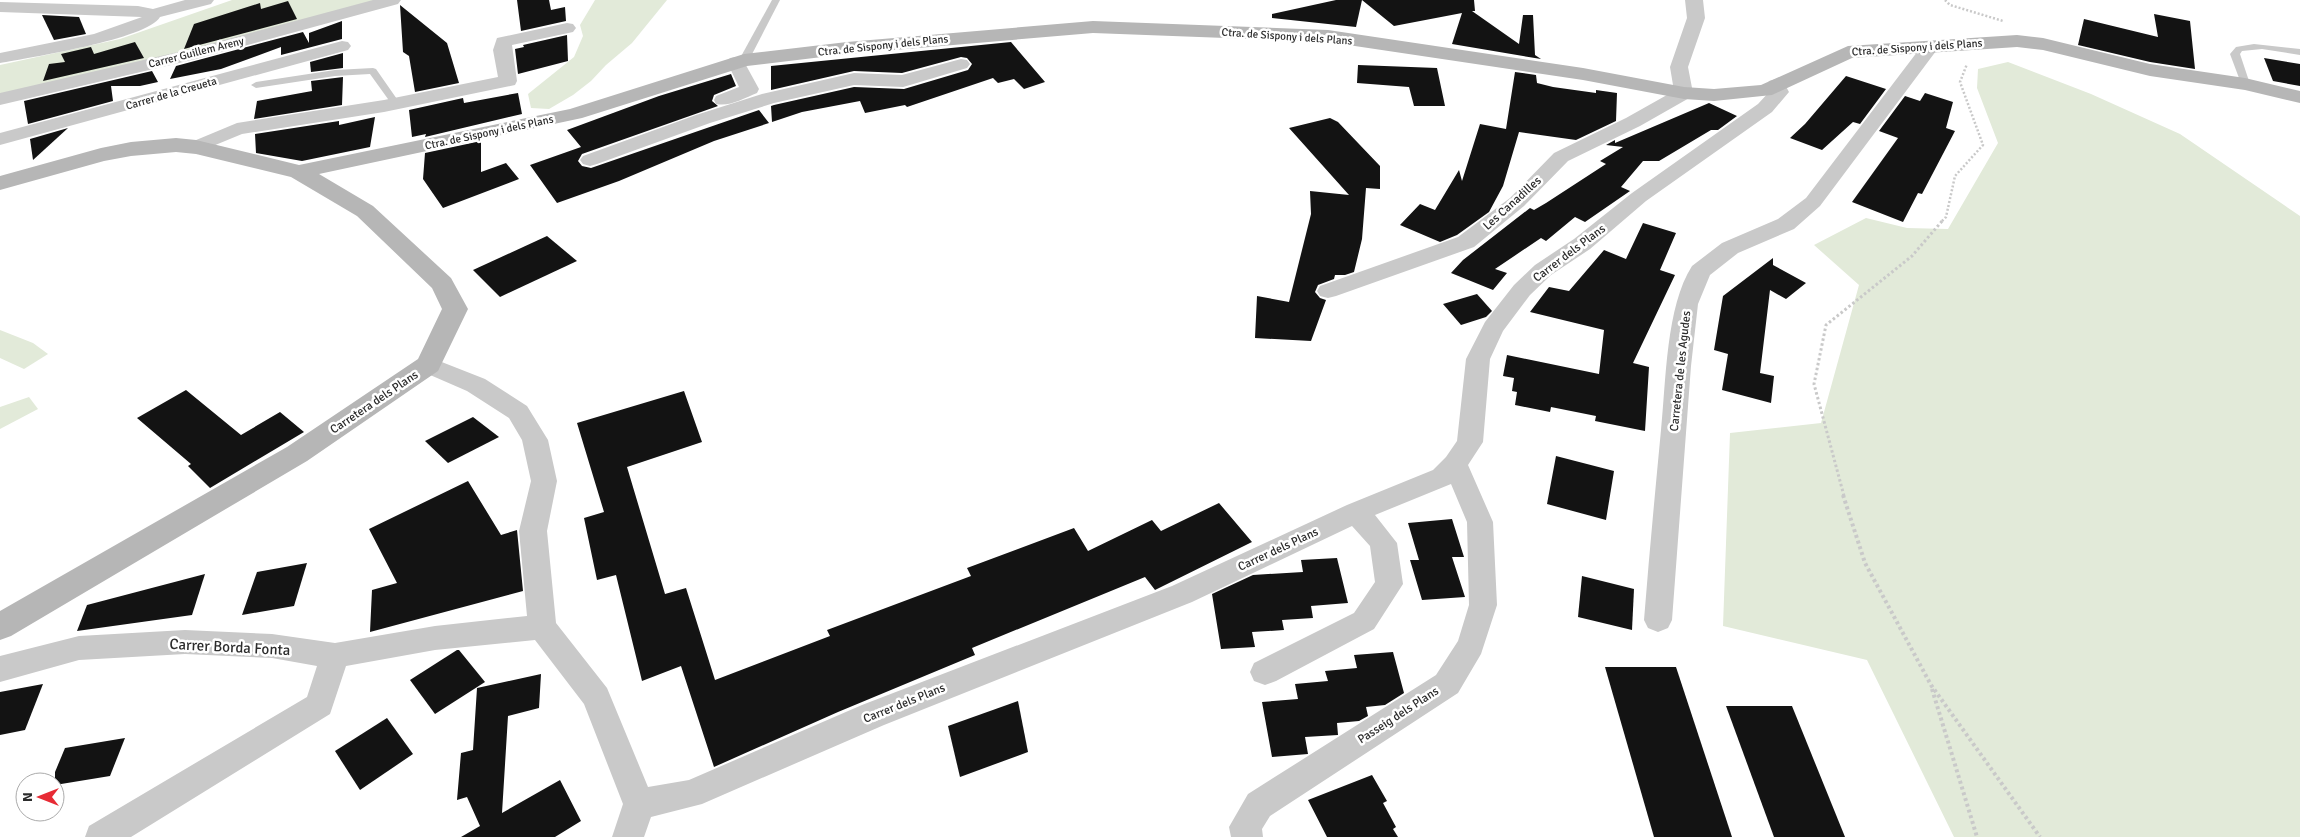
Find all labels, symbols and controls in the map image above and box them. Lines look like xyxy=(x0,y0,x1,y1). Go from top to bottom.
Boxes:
street label: Ctra. de Sispony i dels Plans xyxy=(1221,25,1353,48)
street label: Ctra. de Sispony i dels Plans xyxy=(817,32,949,59)
street label: Carrer Guillem Areny xyxy=(147,34,246,71)
street label: Ctra. de Sispony i dels Plans xyxy=(1851,36,1983,59)
street label: Carrer de la Creueta xyxy=(124,74,218,113)
street label: Ctra. de Sispony i dels Plans xyxy=(424,112,555,152)
street label: Les Canadilles xyxy=(1480,173,1545,233)
street label: Carrer dels Plans xyxy=(1530,221,1609,286)
street label: Carretera de les Agudes xyxy=(1667,310,1694,432)
street label: Carretera dels Plans xyxy=(327,367,421,437)
street label: Carrer dels Plans xyxy=(1236,524,1321,575)
street label: Carrer Borda Fonta xyxy=(169,635,291,659)
street label: Carrer dels Plans xyxy=(861,680,947,727)
street label: Passeig dels Plans xyxy=(1355,684,1442,747)
north arrow xyxy=(15,772,65,822)
text: N xyxy=(19,792,36,802)

